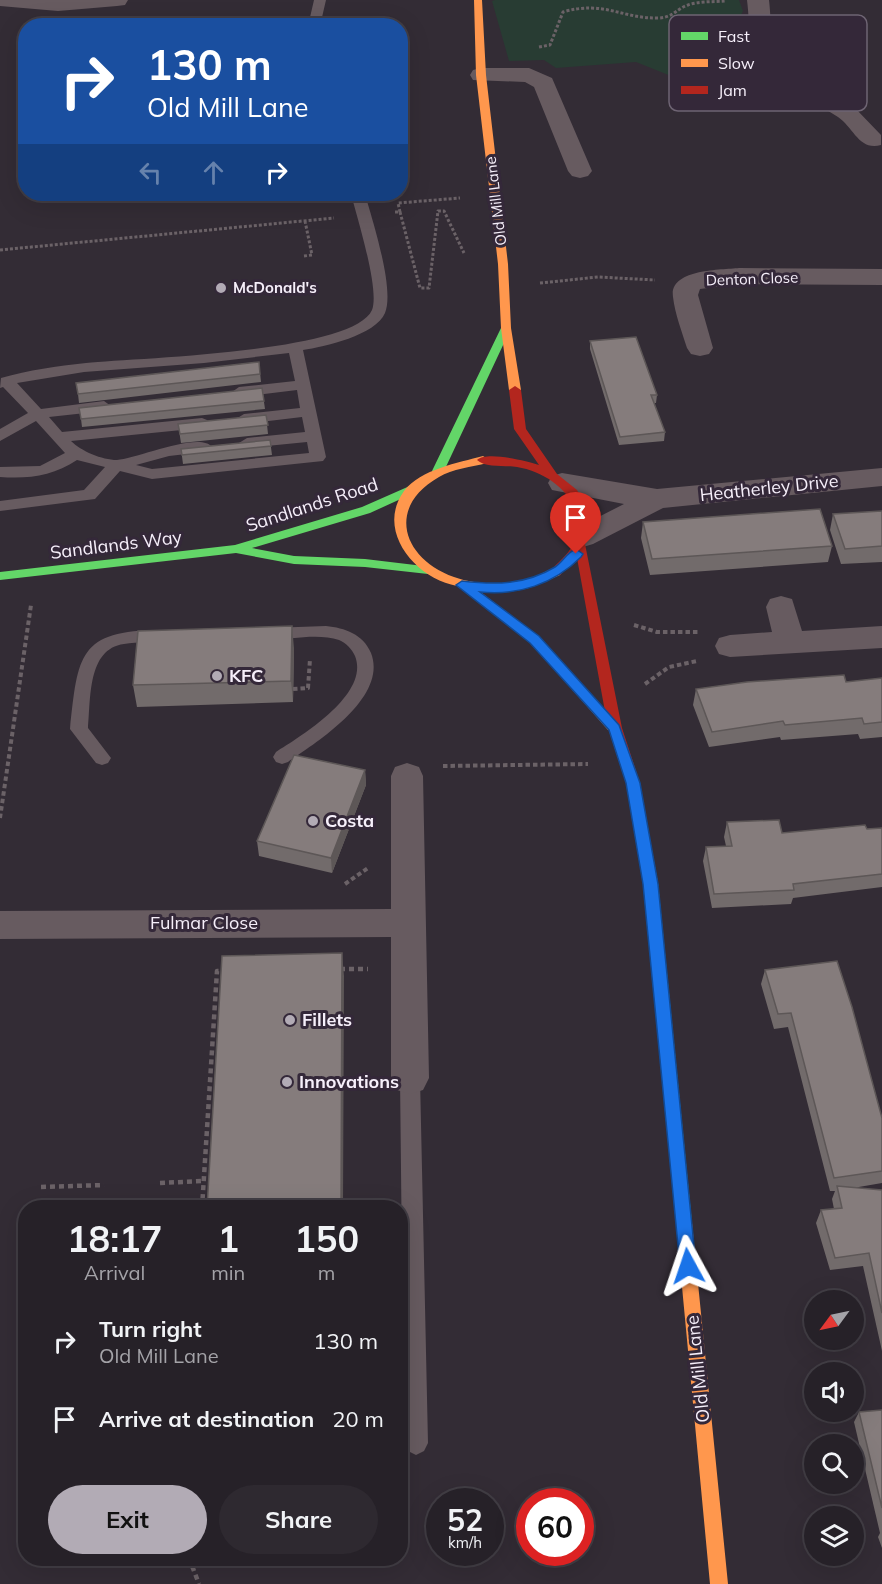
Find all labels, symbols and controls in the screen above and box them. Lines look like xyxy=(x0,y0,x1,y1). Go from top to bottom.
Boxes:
legend xyxy=(669,15,867,111)
text: Fast xyxy=(718,26,750,46)
text: 130 m xyxy=(147,38,272,91)
icon: right xyxy=(48,42,126,120)
text: Slow xyxy=(718,53,755,73)
text: Jam xyxy=(718,80,747,100)
text: Old Mill Lane xyxy=(147,90,308,124)
street label: Old Mill Lane xyxy=(481,155,510,247)
icon: left xyxy=(134,156,167,189)
icon: ahead xyxy=(197,156,230,189)
icon: right xyxy=(260,156,293,189)
street label: Denton Close xyxy=(705,267,799,290)
place label: McDonald's xyxy=(233,278,317,297)
marker: McDonald's xyxy=(214,281,228,295)
street label: Heatherley Drive xyxy=(698,469,839,506)
street label: Sandlands Road xyxy=(243,472,381,537)
pin xyxy=(550,492,601,554)
icon: arrive xyxy=(559,501,592,534)
street label: Sandlands Way xyxy=(49,525,184,564)
place label: KFC xyxy=(229,664,263,687)
marker: KFC xyxy=(210,669,224,683)
place label: Costa xyxy=(325,809,374,832)
marker: Costa xyxy=(306,814,320,828)
street label: Fulmar Close xyxy=(150,911,258,934)
place label: Fillets xyxy=(302,1008,352,1031)
marker: Fillets xyxy=(283,1013,297,1027)
place label: Innovations xyxy=(299,1070,399,1093)
marker: Innovations xyxy=(280,1075,294,1089)
text: 18:17 xyxy=(67,1216,162,1261)
text: 1 xyxy=(217,1216,239,1261)
text: 150 xyxy=(294,1216,359,1261)
position arrow xyxy=(656,1234,720,1298)
text: Arrival xyxy=(84,1260,145,1285)
text: min xyxy=(211,1260,245,1285)
text: m xyxy=(318,1260,335,1285)
north arrow xyxy=(804,1290,864,1350)
map controls xyxy=(804,1290,864,1566)
street label: Old Mill Lane xyxy=(680,1314,715,1424)
text: Turn right xyxy=(99,1315,202,1343)
icon: right xyxy=(48,1325,81,1358)
text: 130 m xyxy=(313,1327,378,1355)
text: Old Mill Lane xyxy=(99,1343,219,1368)
button: sound xyxy=(804,1362,864,1422)
icon: arrive xyxy=(48,1403,81,1436)
text: Arrive at destination xyxy=(99,1405,314,1433)
text: 20 m xyxy=(332,1405,384,1433)
button: search xyxy=(804,1434,864,1494)
button: Exit xyxy=(48,1485,207,1554)
button: Share xyxy=(219,1485,378,1554)
speed limit sign: 60 xyxy=(516,1488,594,1566)
text: 52 xyxy=(447,1501,483,1539)
button: layers xyxy=(804,1506,864,1566)
text: km/h xyxy=(448,1533,482,1552)

